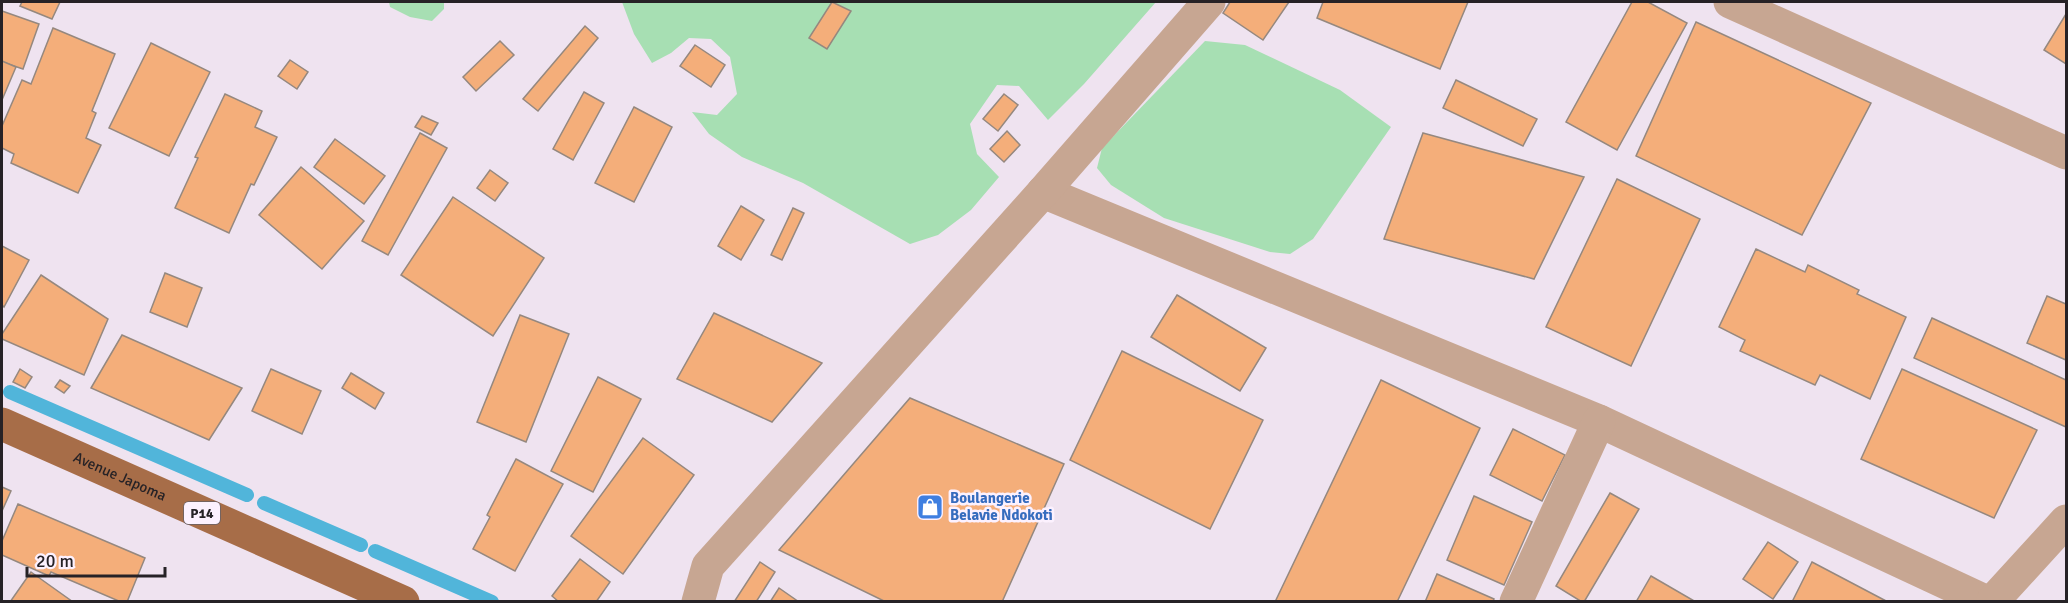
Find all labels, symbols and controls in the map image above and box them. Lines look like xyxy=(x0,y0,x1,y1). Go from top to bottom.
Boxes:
street label: Avenue Japoma xyxy=(71,448,169,505)
place label: Boulangerie Belavie Ndokoti xyxy=(950,489,1053,524)
shop icon: Boulangerie Belavie Ndokoti xyxy=(915,492,945,522)
road number: P14 xyxy=(184,502,220,524)
scale bar xyxy=(27,540,165,578)
text: 20 m xyxy=(36,550,74,572)

